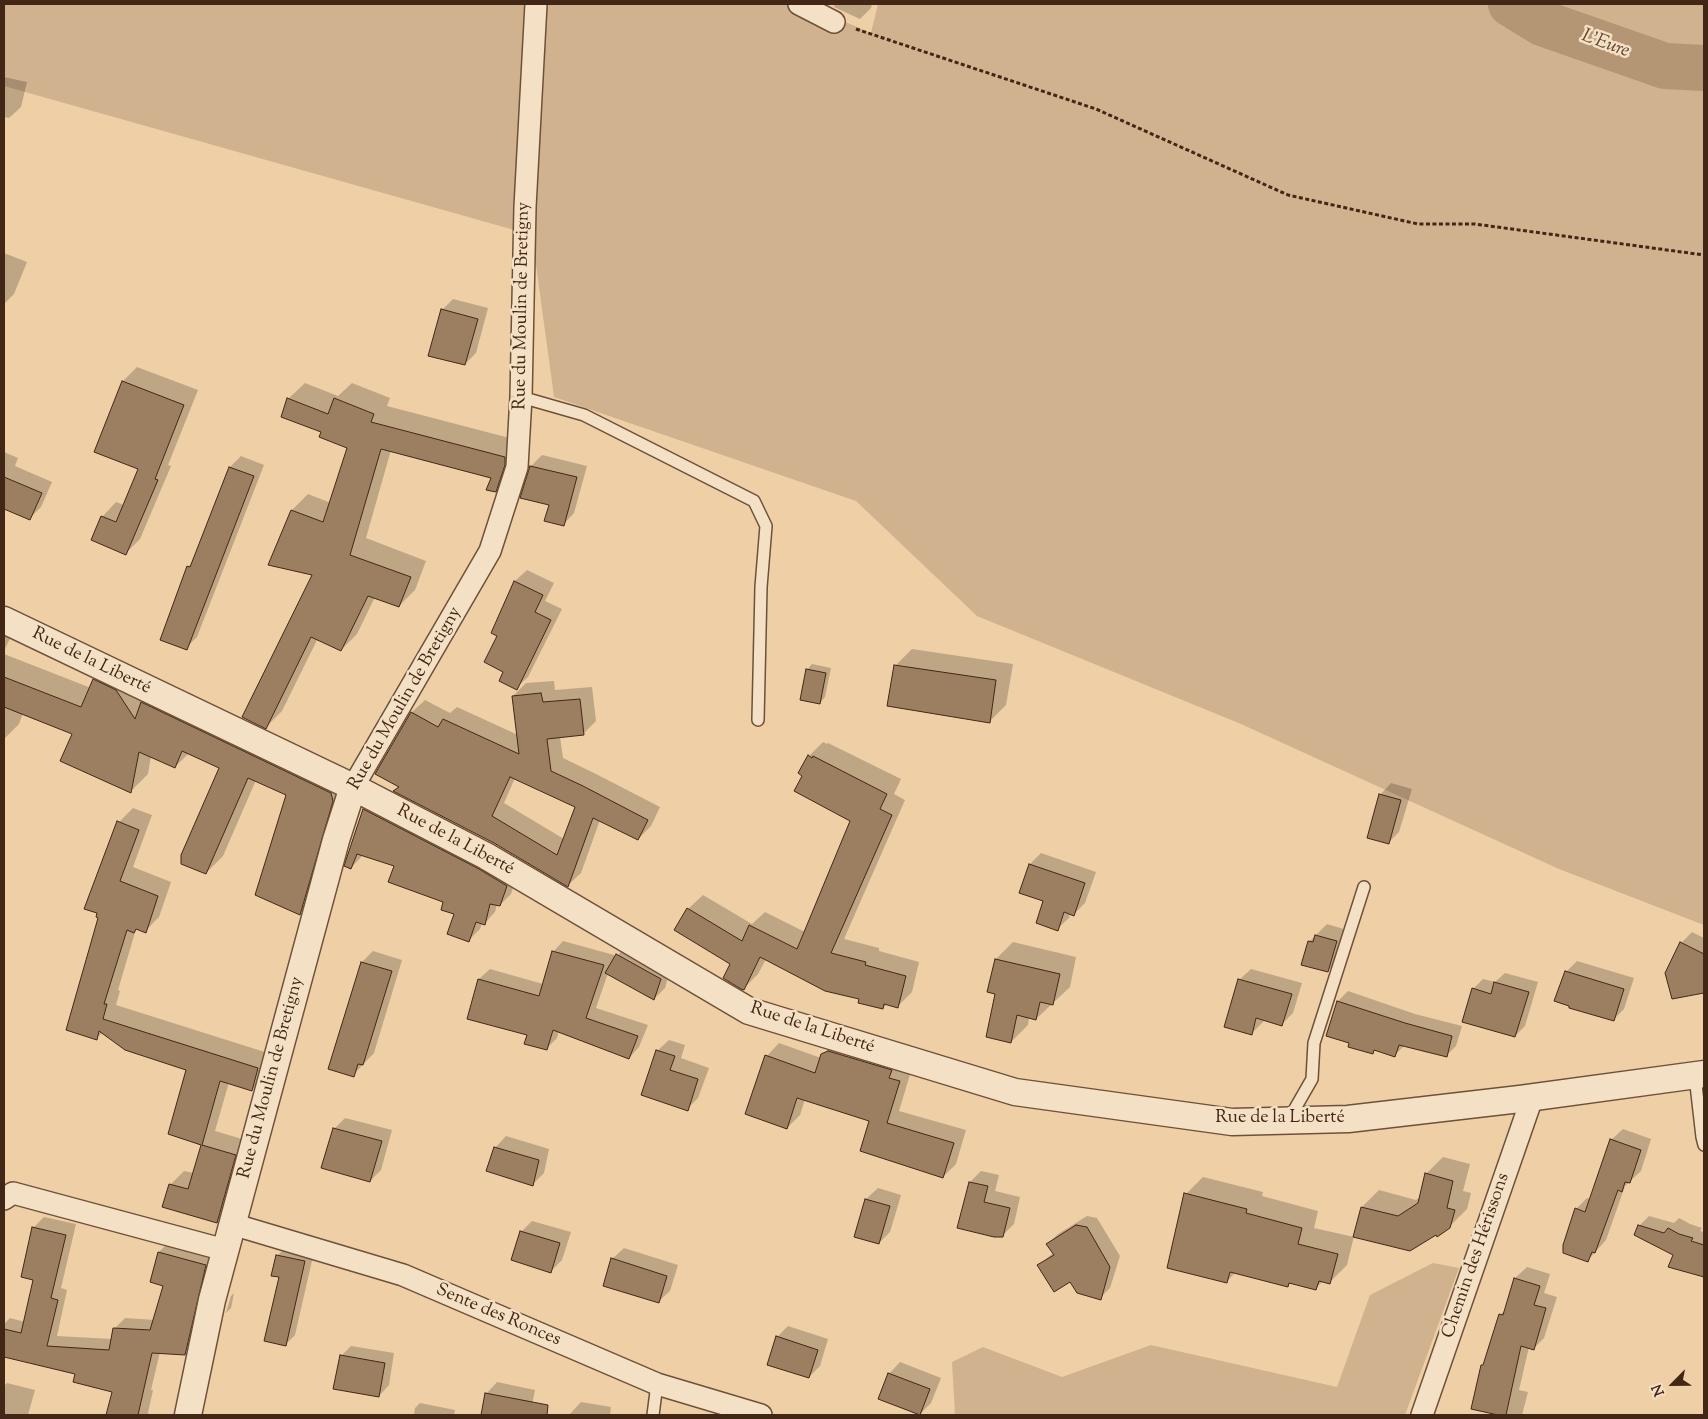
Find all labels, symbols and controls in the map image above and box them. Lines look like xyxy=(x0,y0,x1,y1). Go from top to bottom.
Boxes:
water label: L'Eure xyxy=(1578,26,1632,64)
street label: Rue du Moulin de Bretigny xyxy=(510,202,536,410)
street label: Rue du Moulin de Bretigny xyxy=(345,604,467,794)
street label: Rue de la Liberté xyxy=(28,624,154,700)
street label: Rue de la Liberté xyxy=(393,801,517,881)
street label: Rue du Moulin de Bretigny xyxy=(235,975,309,1181)
street label: Rue de la Liberté xyxy=(747,999,877,1059)
street label: Rue de la Liberté xyxy=(1215,1108,1345,1130)
street label: Chemin des Hérissons xyxy=(1439,1171,1515,1341)
street label: Sente des Ronces xyxy=(432,1280,564,1352)
north arrow xyxy=(1648,1359,1698,1409)
text: N xyxy=(1648,1381,1671,1399)

